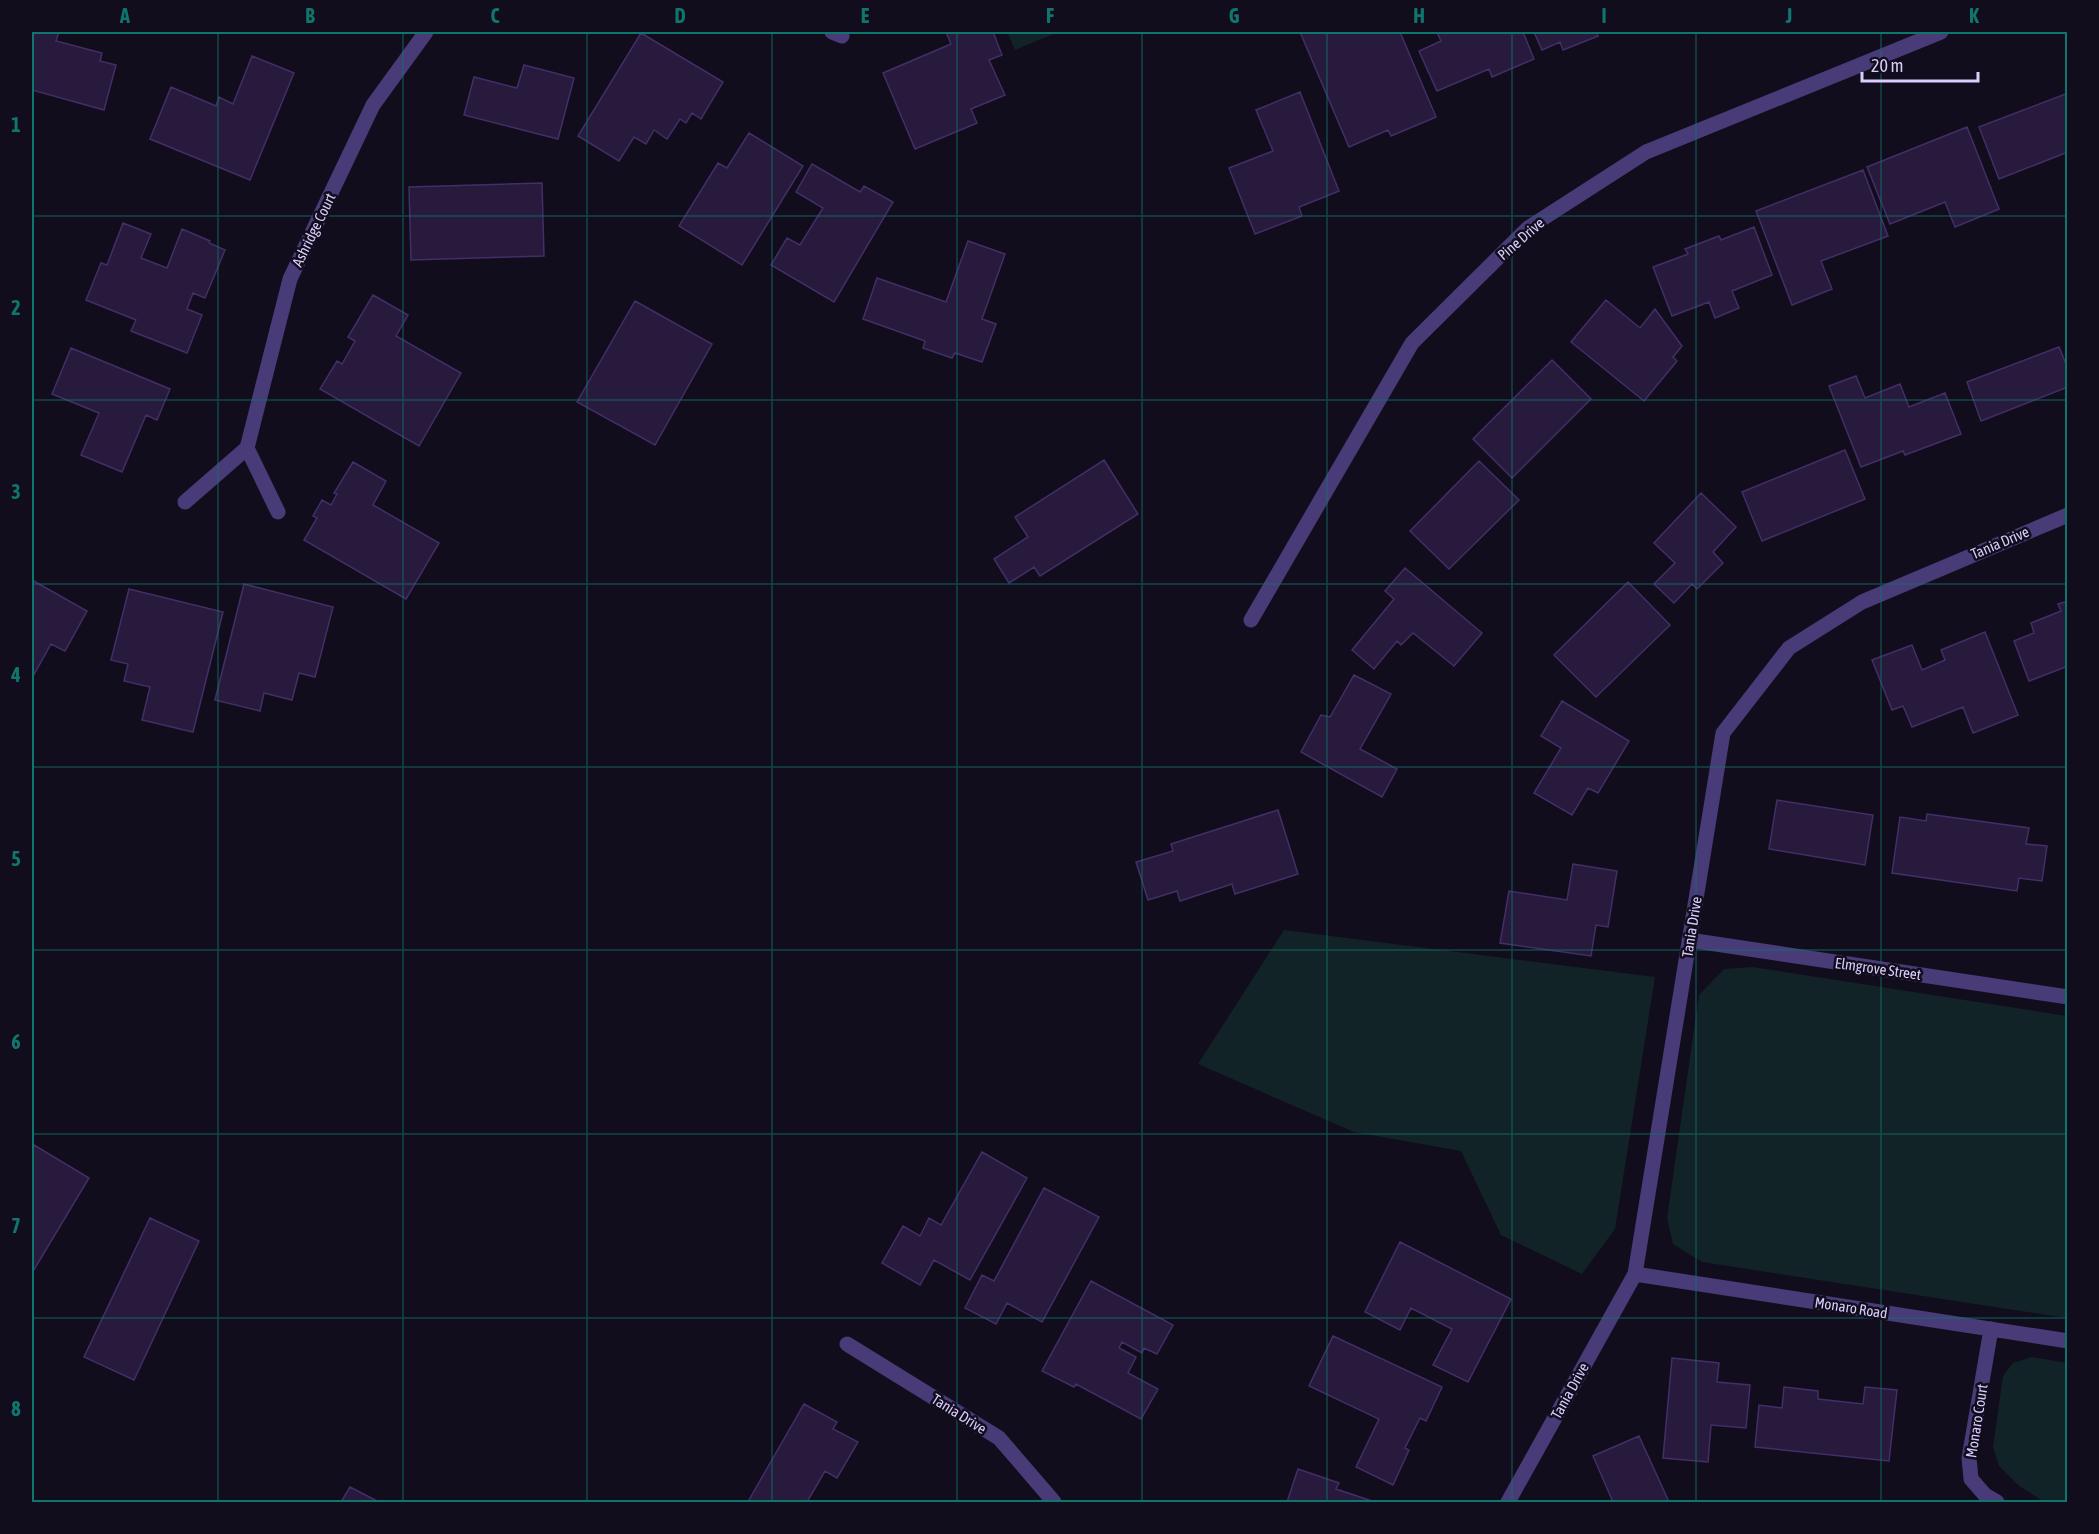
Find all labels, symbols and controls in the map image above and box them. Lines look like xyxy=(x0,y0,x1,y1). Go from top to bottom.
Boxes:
text: A xyxy=(119,4,130,27)
text: B xyxy=(305,4,315,27)
text: C xyxy=(491,4,500,27)
text: D xyxy=(674,4,686,27)
text: E xyxy=(861,4,870,27)
text: F xyxy=(1046,4,1054,27)
text: G xyxy=(1229,4,1240,27)
text: H xyxy=(1413,4,1425,27)
text: I xyxy=(1601,4,1607,27)
text: J xyxy=(1785,4,1792,27)
text: K xyxy=(1969,4,1979,27)
scale bar xyxy=(1862,45,1978,83)
text: 20 m xyxy=(1871,55,1903,76)
text: 1 xyxy=(11,113,21,136)
street label: Ashridge Court xyxy=(288,190,339,269)
street label: Pine Drive xyxy=(1494,214,1547,263)
text: 2 xyxy=(11,296,21,319)
text: 3 xyxy=(11,480,21,503)
street label: Tania Drive xyxy=(1968,523,2032,562)
text: 4 xyxy=(10,663,21,686)
text: 5 xyxy=(11,847,21,870)
street label: Tania Drive xyxy=(1678,895,1705,959)
street label: Elmgrove Street xyxy=(1834,954,1922,983)
text: 6 xyxy=(11,1030,21,1053)
text: 7 xyxy=(11,1214,21,1237)
street label: Monaro Road xyxy=(1813,1293,1889,1322)
street label: Tania Drive xyxy=(1547,1360,1592,1422)
street label: Monaro Court xyxy=(1962,1383,1991,1459)
street label: Tania Drive xyxy=(929,1390,990,1437)
text: 8 xyxy=(11,1397,21,1420)

